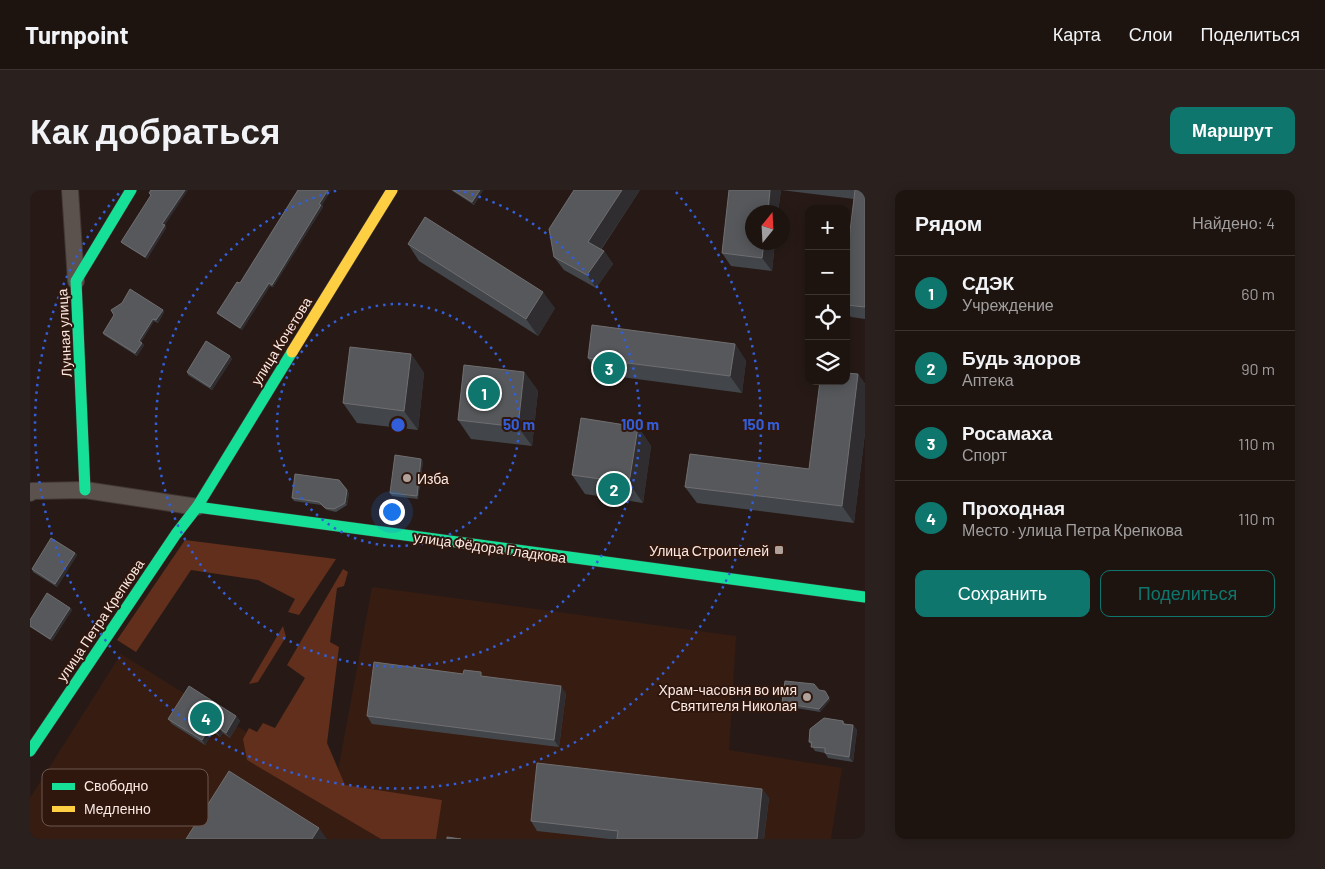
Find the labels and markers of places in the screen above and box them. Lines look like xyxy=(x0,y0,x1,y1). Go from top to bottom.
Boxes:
pin: 3 xyxy=(593,349,625,387)
pin: 1 xyxy=(468,374,500,412)
centre of rings xyxy=(389,416,407,434)
place label: Изба xyxy=(417,470,449,487)
pin: 2 xyxy=(598,470,630,508)
marker: Изба xyxy=(401,472,413,484)
place label: Улица Строителей xyxy=(649,542,769,559)
marker: Улица Строителей xyxy=(773,544,785,556)
place label: Храм-часовня во имя Святителя Николая xyxy=(658,681,797,714)
marker: Храм-часовня во имя Святителя Николая xyxy=(801,691,813,703)
pin: 4 xyxy=(190,699,222,737)

